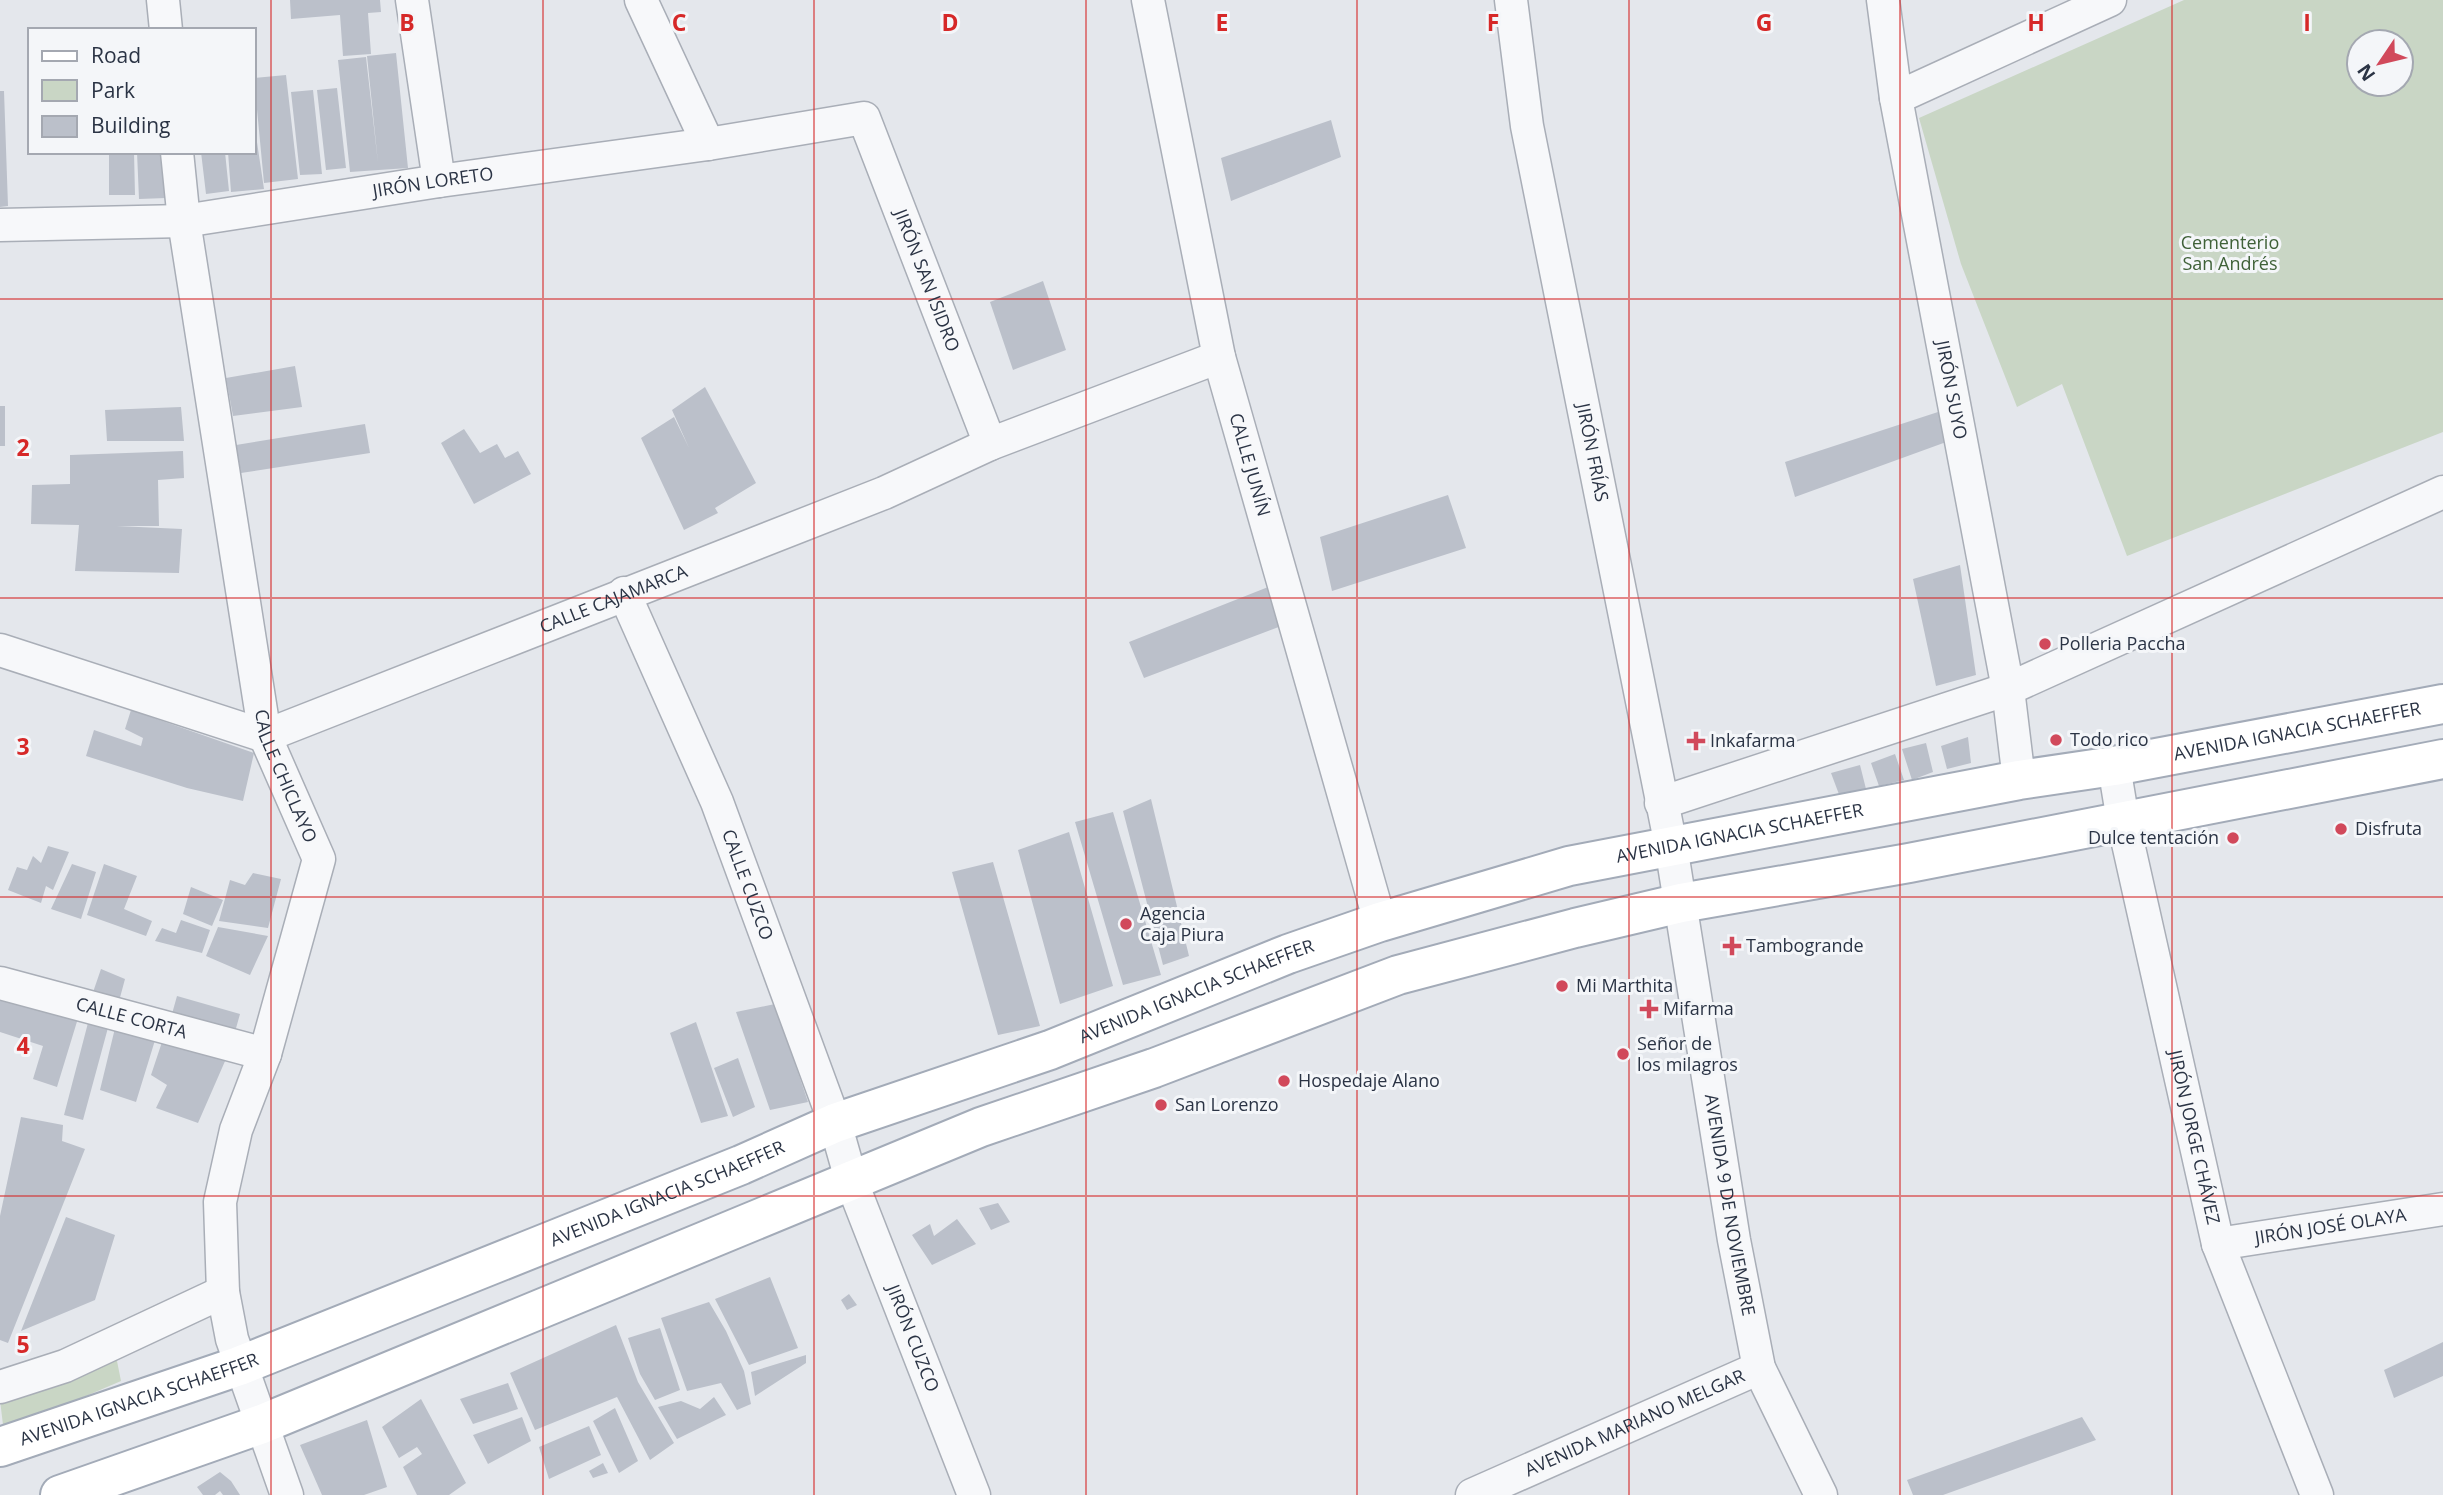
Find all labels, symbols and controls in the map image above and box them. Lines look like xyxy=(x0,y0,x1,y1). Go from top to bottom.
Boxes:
text: B xyxy=(399,6,415,38)
text: C xyxy=(672,6,686,38)
text: D xyxy=(941,6,959,38)
text: E xyxy=(1216,6,1228,38)
text: F xyxy=(1487,6,1499,38)
text: G xyxy=(1756,6,1772,38)
text: H xyxy=(2027,6,2045,38)
text: I xyxy=(2303,6,2311,38)
legend xyxy=(28,28,256,154)
north arrow xyxy=(2345,28,2415,98)
text: Road xyxy=(91,41,141,69)
text: N xyxy=(2351,59,2381,87)
text: Park xyxy=(91,76,135,104)
text: Building xyxy=(91,111,170,139)
street label: JIRÓN LORETO xyxy=(369,161,495,203)
street label: JIRÓN SAN ISIDRO xyxy=(889,204,966,355)
park label: Cementerio San Andrés xyxy=(2181,230,2279,275)
street label: JIRÓN SUYO xyxy=(1931,336,1973,441)
street label: JIRÓN FRÍAS xyxy=(1571,399,1615,504)
street label: CALLE JUNÍN xyxy=(1225,410,1277,519)
text: 2 xyxy=(16,431,30,463)
street label: CALLE CAJAMARCA xyxy=(536,558,691,638)
place label: Polleria Paccha xyxy=(2059,631,2186,655)
marker: Polleria Paccha xyxy=(2037,636,2053,652)
street label: AVENIDA IGNACIA SCHAEFFER xyxy=(2172,695,2423,766)
street label: CALLE CHICLAYO xyxy=(250,708,323,846)
place label: Todo rico xyxy=(2070,727,2149,751)
place label: Inkafarma xyxy=(1710,728,1796,752)
text: 3 xyxy=(16,730,30,762)
marker: Todo rico xyxy=(2048,732,2064,748)
marker: Inkafarma xyxy=(1688,733,1704,749)
street label: AVENIDA IGNACIA SCHAEFFER xyxy=(1614,797,1865,868)
place label: Disfruta xyxy=(2355,816,2422,840)
marker: Disfruta xyxy=(2333,821,2349,837)
place label: Dulce tentación xyxy=(2088,825,2219,849)
street label: CALLE CUZCO xyxy=(717,826,780,943)
marker: Dulce tentación xyxy=(2225,830,2241,846)
place label: Agencia Caja Piura xyxy=(1140,901,1224,946)
marker: Agencia Caja Piura xyxy=(1118,916,1134,932)
street label: AVENIDA IGNACIA SCHAEFFER xyxy=(1075,933,1317,1048)
place label: Tambogrande xyxy=(1746,933,1864,957)
marker: Tambogrande xyxy=(1724,938,1740,954)
place label: Mi Marthita xyxy=(1576,973,1673,997)
marker: Mi Marthita xyxy=(1554,978,1570,994)
street label: CALLE CORTA xyxy=(73,991,190,1044)
place label: Mifarma xyxy=(1663,996,1734,1020)
marker: Mifarma xyxy=(1641,1001,1657,1017)
text: 4 xyxy=(16,1029,30,1061)
place label: Señor de los milagros xyxy=(1637,1031,1738,1076)
marker: Señor de los milagros xyxy=(1615,1046,1631,1062)
street label: JIRÓN JORGE CHÁVEZ xyxy=(2163,1046,2226,1227)
place label: Hospedaje Alano xyxy=(1298,1068,1440,1092)
marker: Hospedaje Alano xyxy=(1276,1073,1292,1089)
place label: San Lorenzo xyxy=(1175,1092,1279,1116)
street label: AVENIDA 9 DE NOVIEMBRE xyxy=(1700,1092,1762,1318)
marker: San Lorenzo xyxy=(1153,1097,1169,1113)
street label: AVENIDA IGNACIA SCHAEFFER xyxy=(546,1134,788,1251)
street label: JIRÓN JOSÉ OLAYA xyxy=(2251,1202,2409,1249)
street label: JIRÓN CUZCO xyxy=(881,1279,946,1395)
text: 5 xyxy=(16,1328,30,1360)
street label: AVENIDA IGNACIA SCHAEFFER xyxy=(16,1346,262,1451)
street label: AVENIDA MARIANO MELGAR xyxy=(1520,1363,1748,1481)

